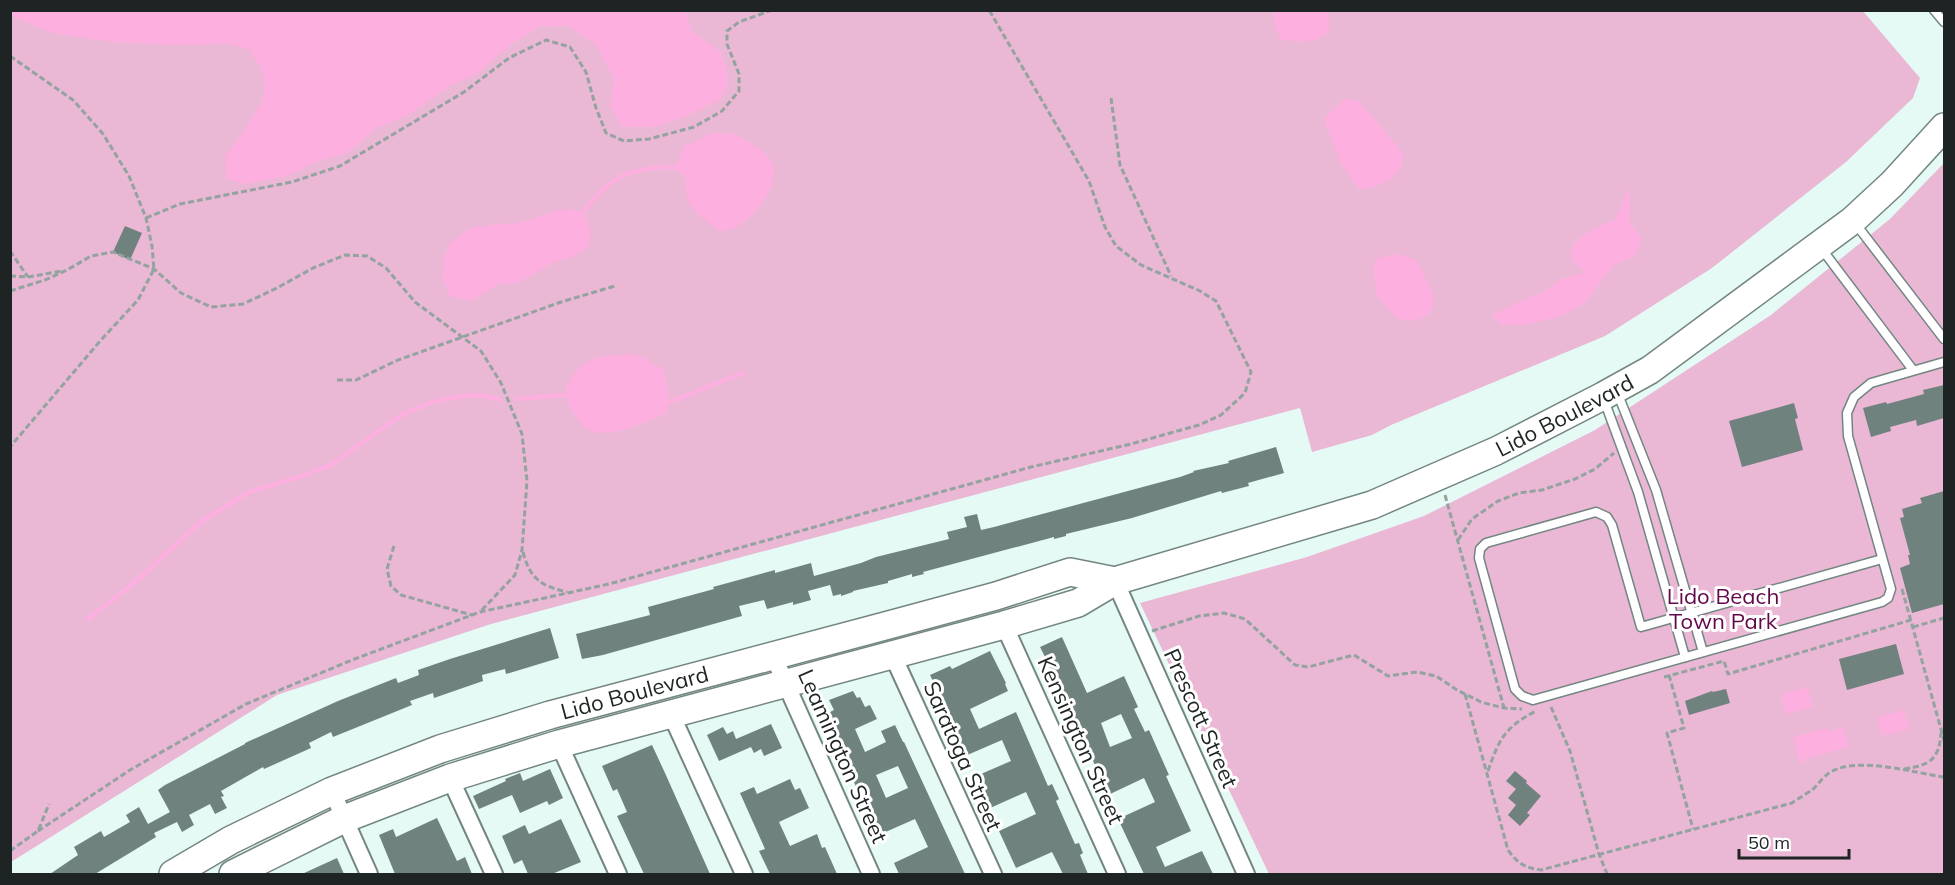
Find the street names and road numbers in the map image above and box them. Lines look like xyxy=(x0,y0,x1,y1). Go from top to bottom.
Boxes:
street label: Lido Boulevard xyxy=(1491,368,1638,463)
street label: Prescott Street xyxy=(1158,644,1244,792)
street label: Kensington Street xyxy=(1032,652,1131,828)
street label: Lido Boulevard xyxy=(558,660,712,726)
street label: Leamington Street xyxy=(792,665,894,848)
street label: Saratoga Street xyxy=(917,677,1009,836)

